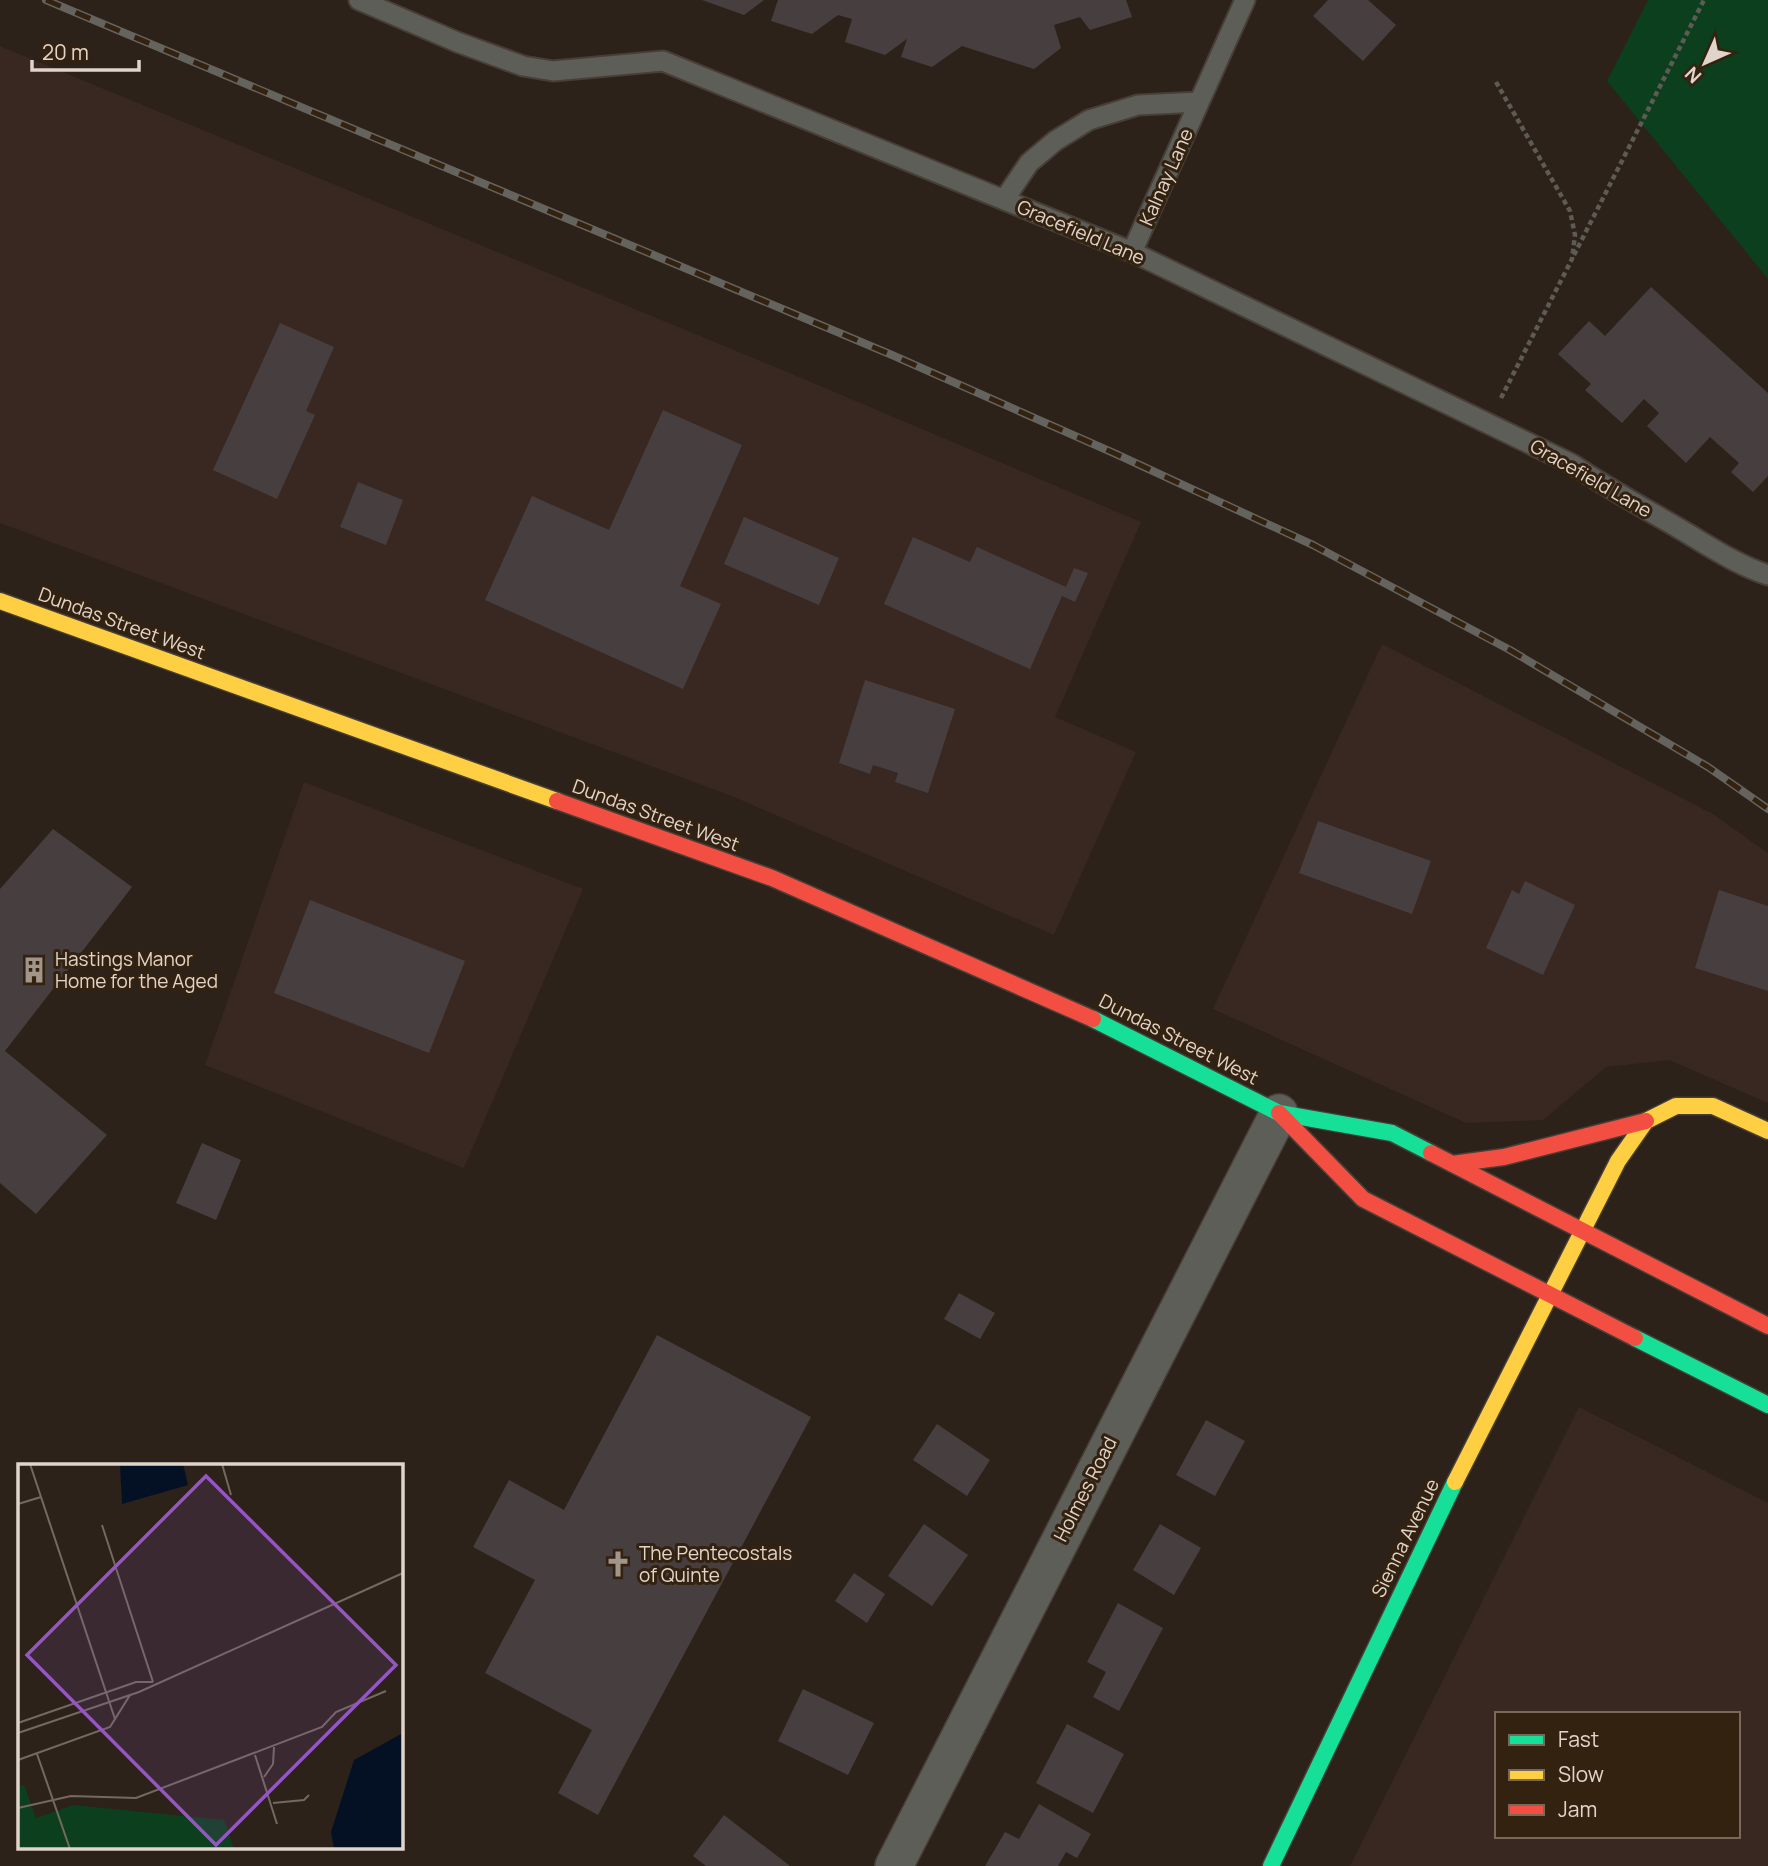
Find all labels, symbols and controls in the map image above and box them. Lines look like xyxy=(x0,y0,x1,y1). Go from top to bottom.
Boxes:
scale bar xyxy=(32,28,138,72)
north arrow xyxy=(1670,28,1740,98)
text: 20 m xyxy=(42,38,89,66)
text: N xyxy=(1679,61,1707,89)
street label: Kalnay Lane xyxy=(1133,124,1199,230)
street label: Gracefield Lane xyxy=(1013,193,1149,271)
street label: Gracefield Lane xyxy=(1525,433,1657,523)
street label: Dundas Street West xyxy=(35,581,209,665)
street label: Dundas Street West xyxy=(569,773,743,857)
place label: Hastings Manor Home for the Aged xyxy=(55,946,218,994)
building icon: Hastings Manor Home for the Aged xyxy=(19,955,49,985)
street label: Dundas Street West xyxy=(1095,988,1263,1090)
street label: Holmes Road xyxy=(1047,1432,1123,1546)
inset map xyxy=(18,1464,402,1848)
street label: Sienna Avenue xyxy=(1365,1474,1445,1602)
place label: The Pentecostals of Quinte xyxy=(639,1540,792,1588)
church icon: The Pentecostals of Quinte xyxy=(603,1549,633,1579)
legend xyxy=(1495,1712,1740,1838)
text: Fast xyxy=(1558,1725,1599,1753)
text: Slow xyxy=(1558,1760,1604,1788)
text: Jam xyxy=(1558,1795,1597,1823)

